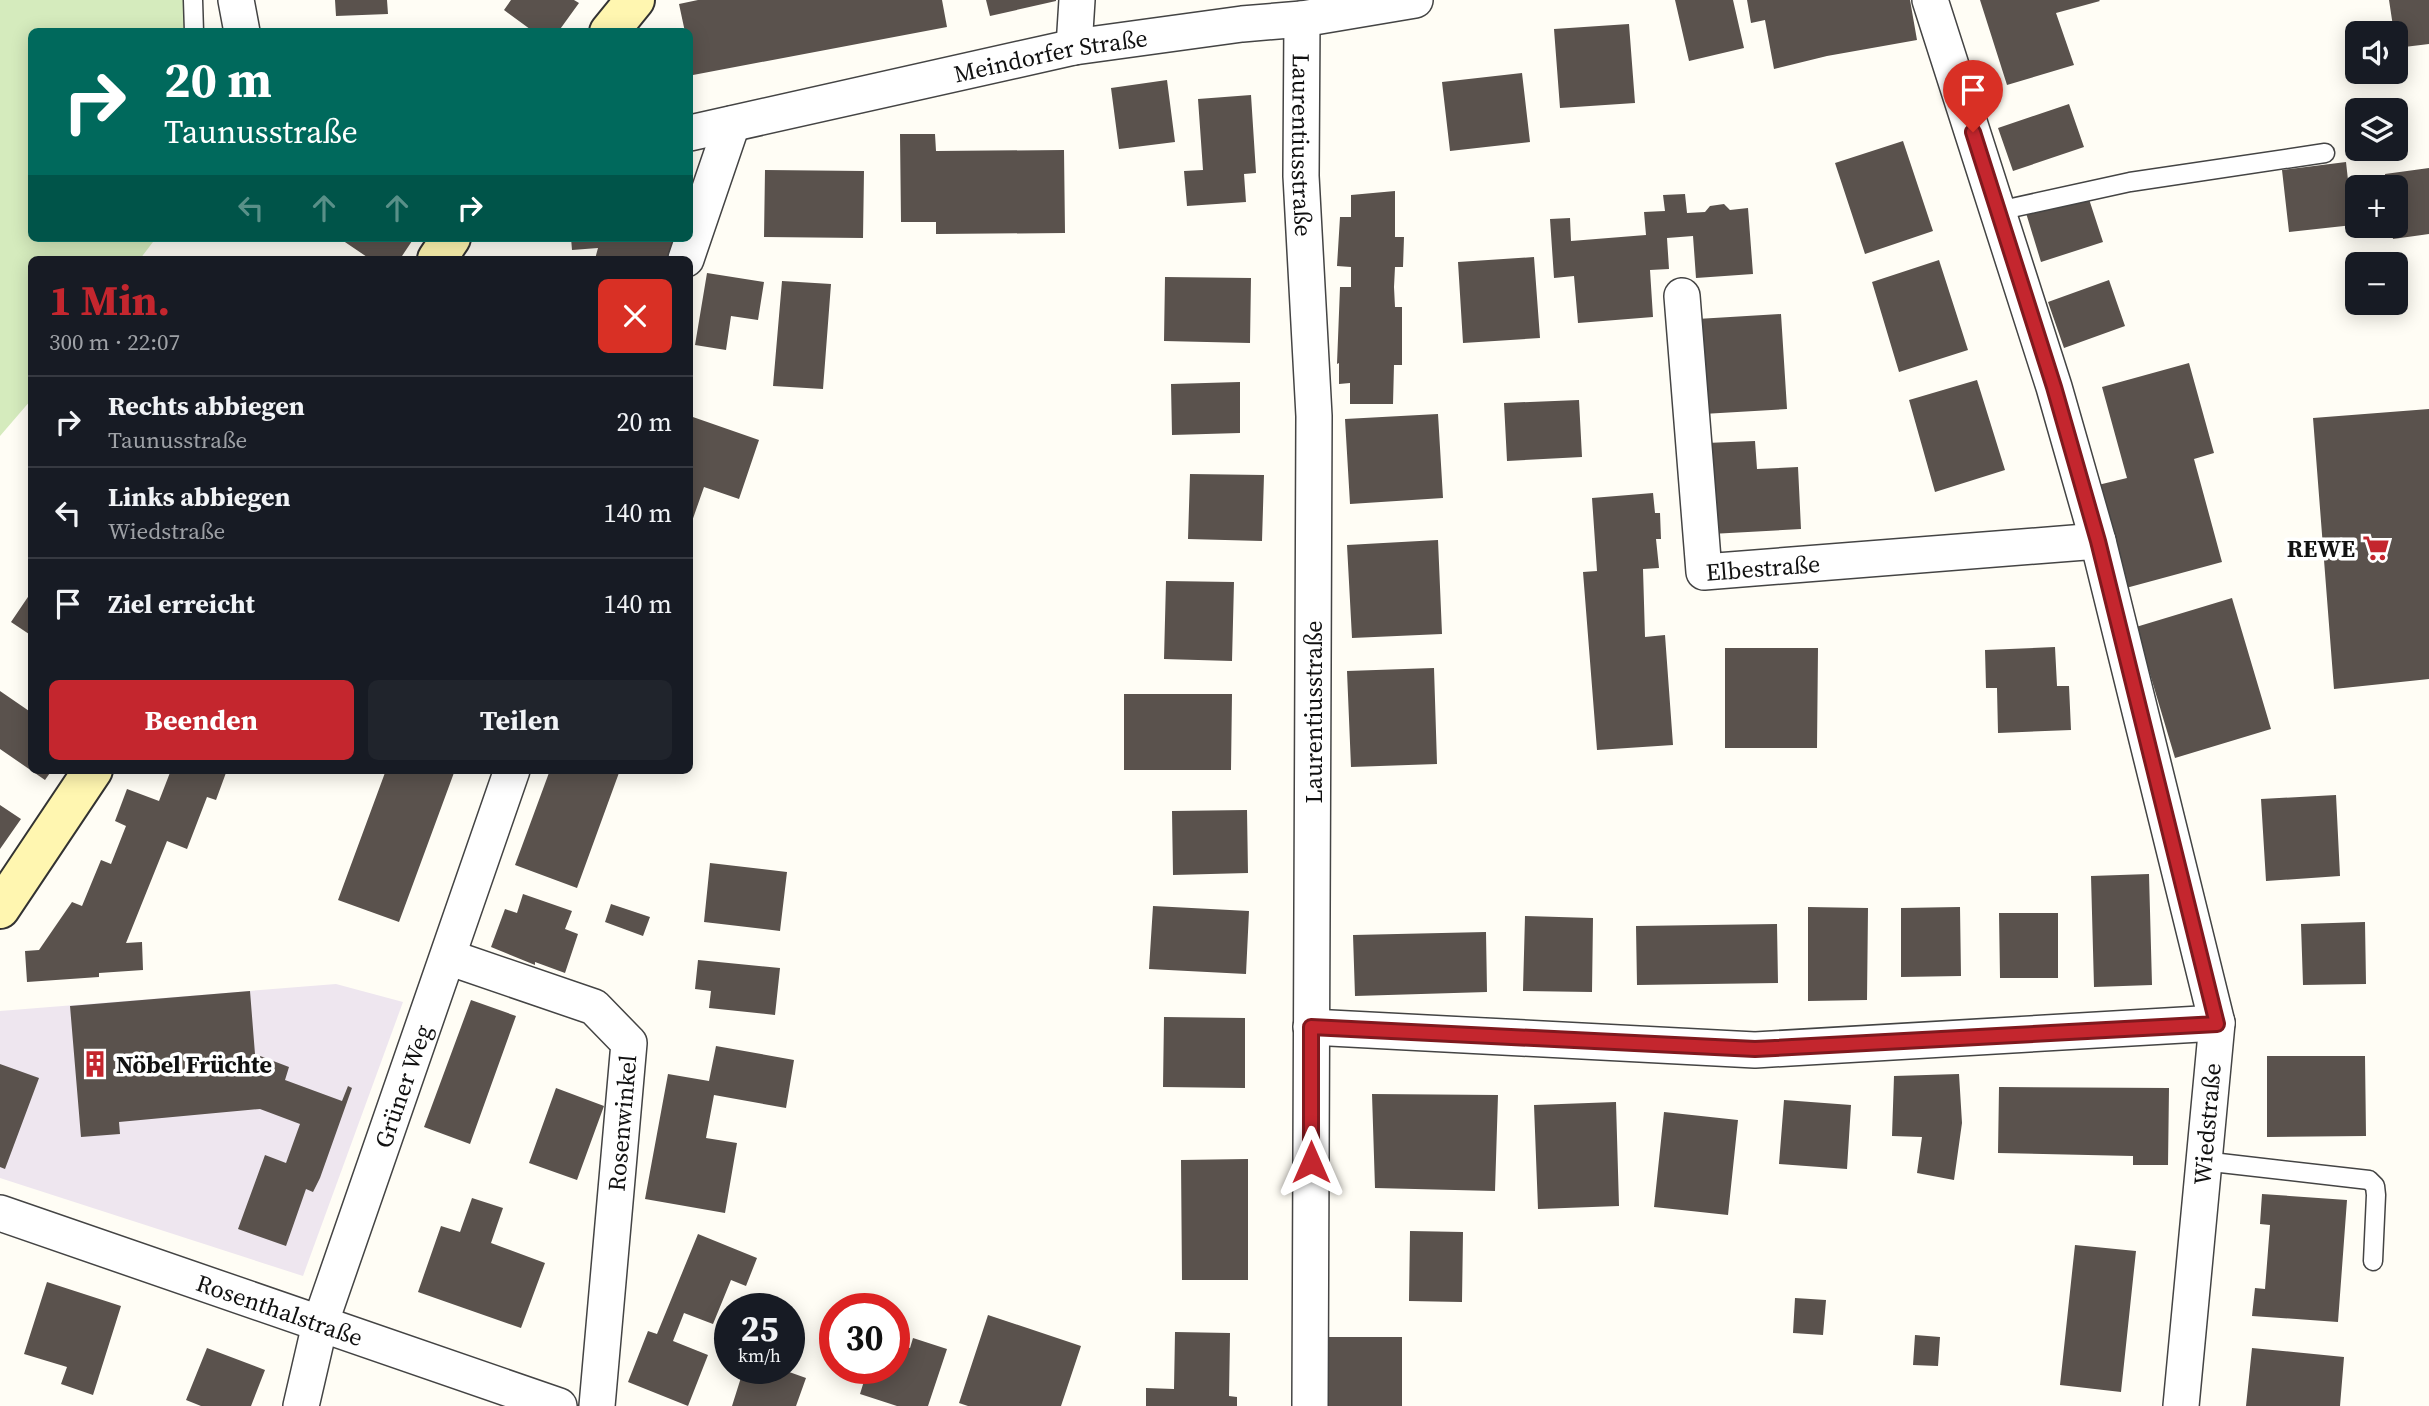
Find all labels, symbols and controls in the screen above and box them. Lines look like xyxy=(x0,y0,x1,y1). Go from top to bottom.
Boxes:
street label: Meindorfer Straße xyxy=(951,21,1149,90)
map controls xyxy=(2345,21,2408,315)
button: sound xyxy=(2345,21,2408,84)
text: 20 m xyxy=(164,46,272,113)
street label: Laurentiusstraße xyxy=(1284,53,1321,237)
icon: right xyxy=(49,56,140,147)
pin xyxy=(1943,60,2003,132)
icon: arrive xyxy=(1954,71,1992,109)
button: layers xyxy=(2345,98,2408,161)
text: Taunusstraße xyxy=(164,110,358,154)
button: + xyxy=(2345,175,2408,238)
icon: left xyxy=(232,189,270,227)
icon: ahead xyxy=(305,189,343,227)
icon: ahead xyxy=(378,189,416,227)
icon: right xyxy=(451,189,489,227)
button: − xyxy=(2345,252,2408,315)
text: 1 Min. xyxy=(49,271,170,329)
button: close xyxy=(598,279,672,353)
text: 300 m · 22:07 xyxy=(49,326,180,358)
text: Rechts abbiegen xyxy=(108,388,305,424)
icon: right xyxy=(49,403,87,441)
text: 20 m xyxy=(617,404,672,440)
text: Taunusstraße xyxy=(108,424,247,456)
text: Links abbiegen xyxy=(108,479,291,515)
icon: left xyxy=(49,494,87,532)
text: 140 m xyxy=(604,495,672,531)
text: Wiedstraße xyxy=(108,515,225,547)
place label: REWE xyxy=(2287,532,2355,565)
supermarket icon: REWE xyxy=(2361,533,2391,563)
street label: Elbestraße xyxy=(1705,546,1821,588)
icon: arrive xyxy=(49,585,87,623)
text: Ziel erreicht xyxy=(108,586,255,622)
text: 140 m xyxy=(604,586,672,622)
street label: Laurentiusstraße xyxy=(1297,620,1330,804)
button: Beenden xyxy=(49,680,354,760)
button: Teilen xyxy=(368,680,672,760)
street label: Grüner Weg xyxy=(366,1020,439,1152)
place label: Nöbel Früchte xyxy=(116,1048,272,1081)
building icon: Nöbel Früchte xyxy=(80,1049,110,1079)
street label: Rosenwinkel xyxy=(600,1053,644,1193)
street label: Wiedstraße xyxy=(2185,1062,2229,1186)
position arrow xyxy=(1274,1125,1348,1199)
street label: Rosenthalstraße xyxy=(192,1266,367,1354)
speed limit sign: 30 xyxy=(819,1293,910,1384)
text: 25 xyxy=(741,1305,778,1353)
text: km/h xyxy=(738,1343,781,1368)

